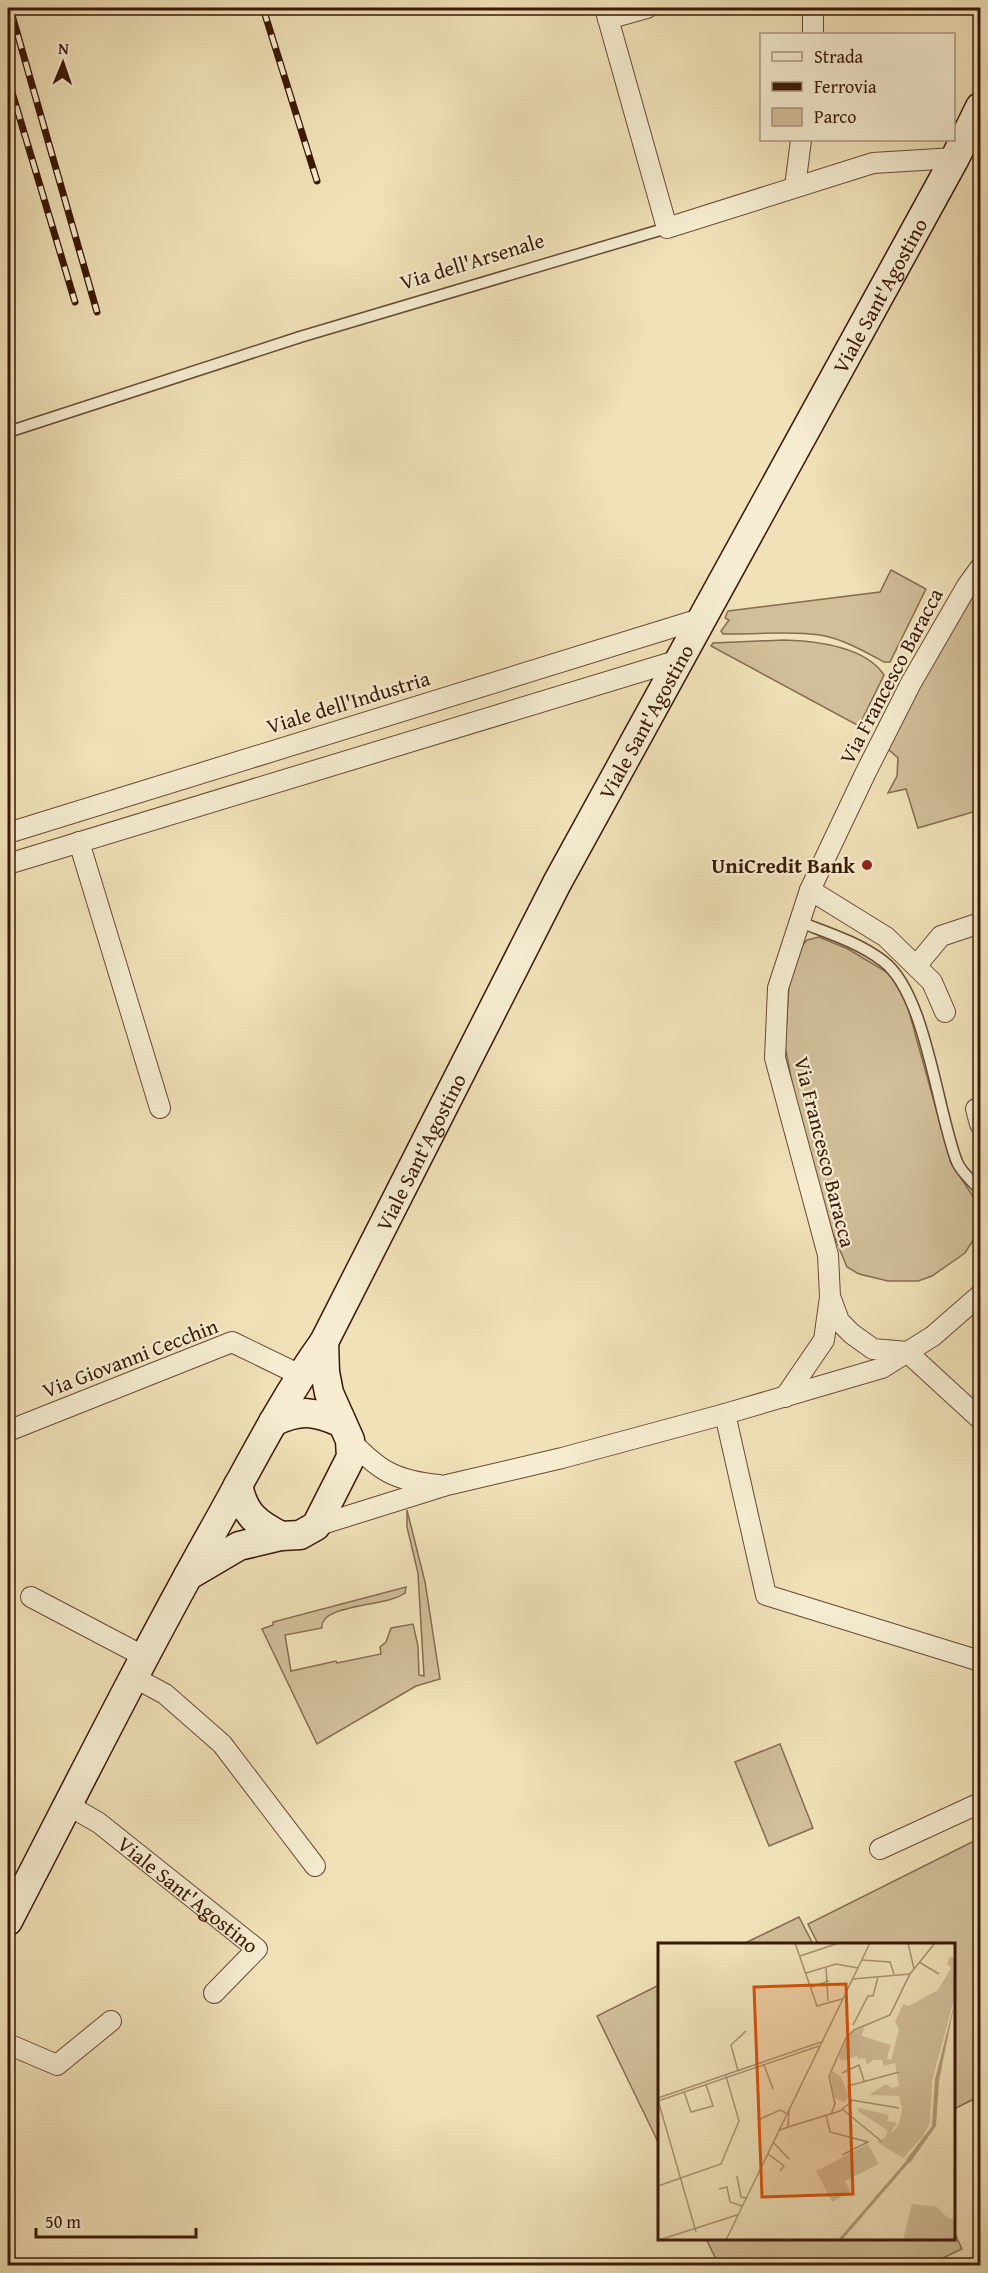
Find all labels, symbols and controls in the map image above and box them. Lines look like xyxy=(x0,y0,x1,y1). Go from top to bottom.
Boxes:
north arrow xyxy=(33,33,93,93)
legend xyxy=(760,33,955,141)
text: N xyxy=(58,36,70,60)
text: Strada xyxy=(814,43,864,70)
text: Ferrovia xyxy=(814,73,877,100)
text: Parco xyxy=(814,103,857,130)
street label: Viale Sant'Agostino xyxy=(824,212,935,379)
street label: Via dell'Arsenale xyxy=(396,224,548,298)
street label: Via Francesco Baracca xyxy=(831,582,951,770)
street label: Viale Sant'Agostino xyxy=(590,638,701,805)
street label: Viale dell'Industria xyxy=(263,662,434,742)
place label: UniCredit Bank xyxy=(711,850,856,881)
marker: UniCredit Bank xyxy=(860,858,874,872)
street label: Via Francesco Baracca xyxy=(786,1053,864,1251)
street label: Viale Sant'Agostino xyxy=(367,1068,473,1236)
street label: Via Giovanni Cecchin xyxy=(38,1310,223,1406)
street label: Viale Sant'Agostino xyxy=(111,1828,266,1960)
inset map xyxy=(658,1943,955,2240)
scale bar xyxy=(36,2201,196,2239)
text: 50 m xyxy=(45,2208,81,2235)

